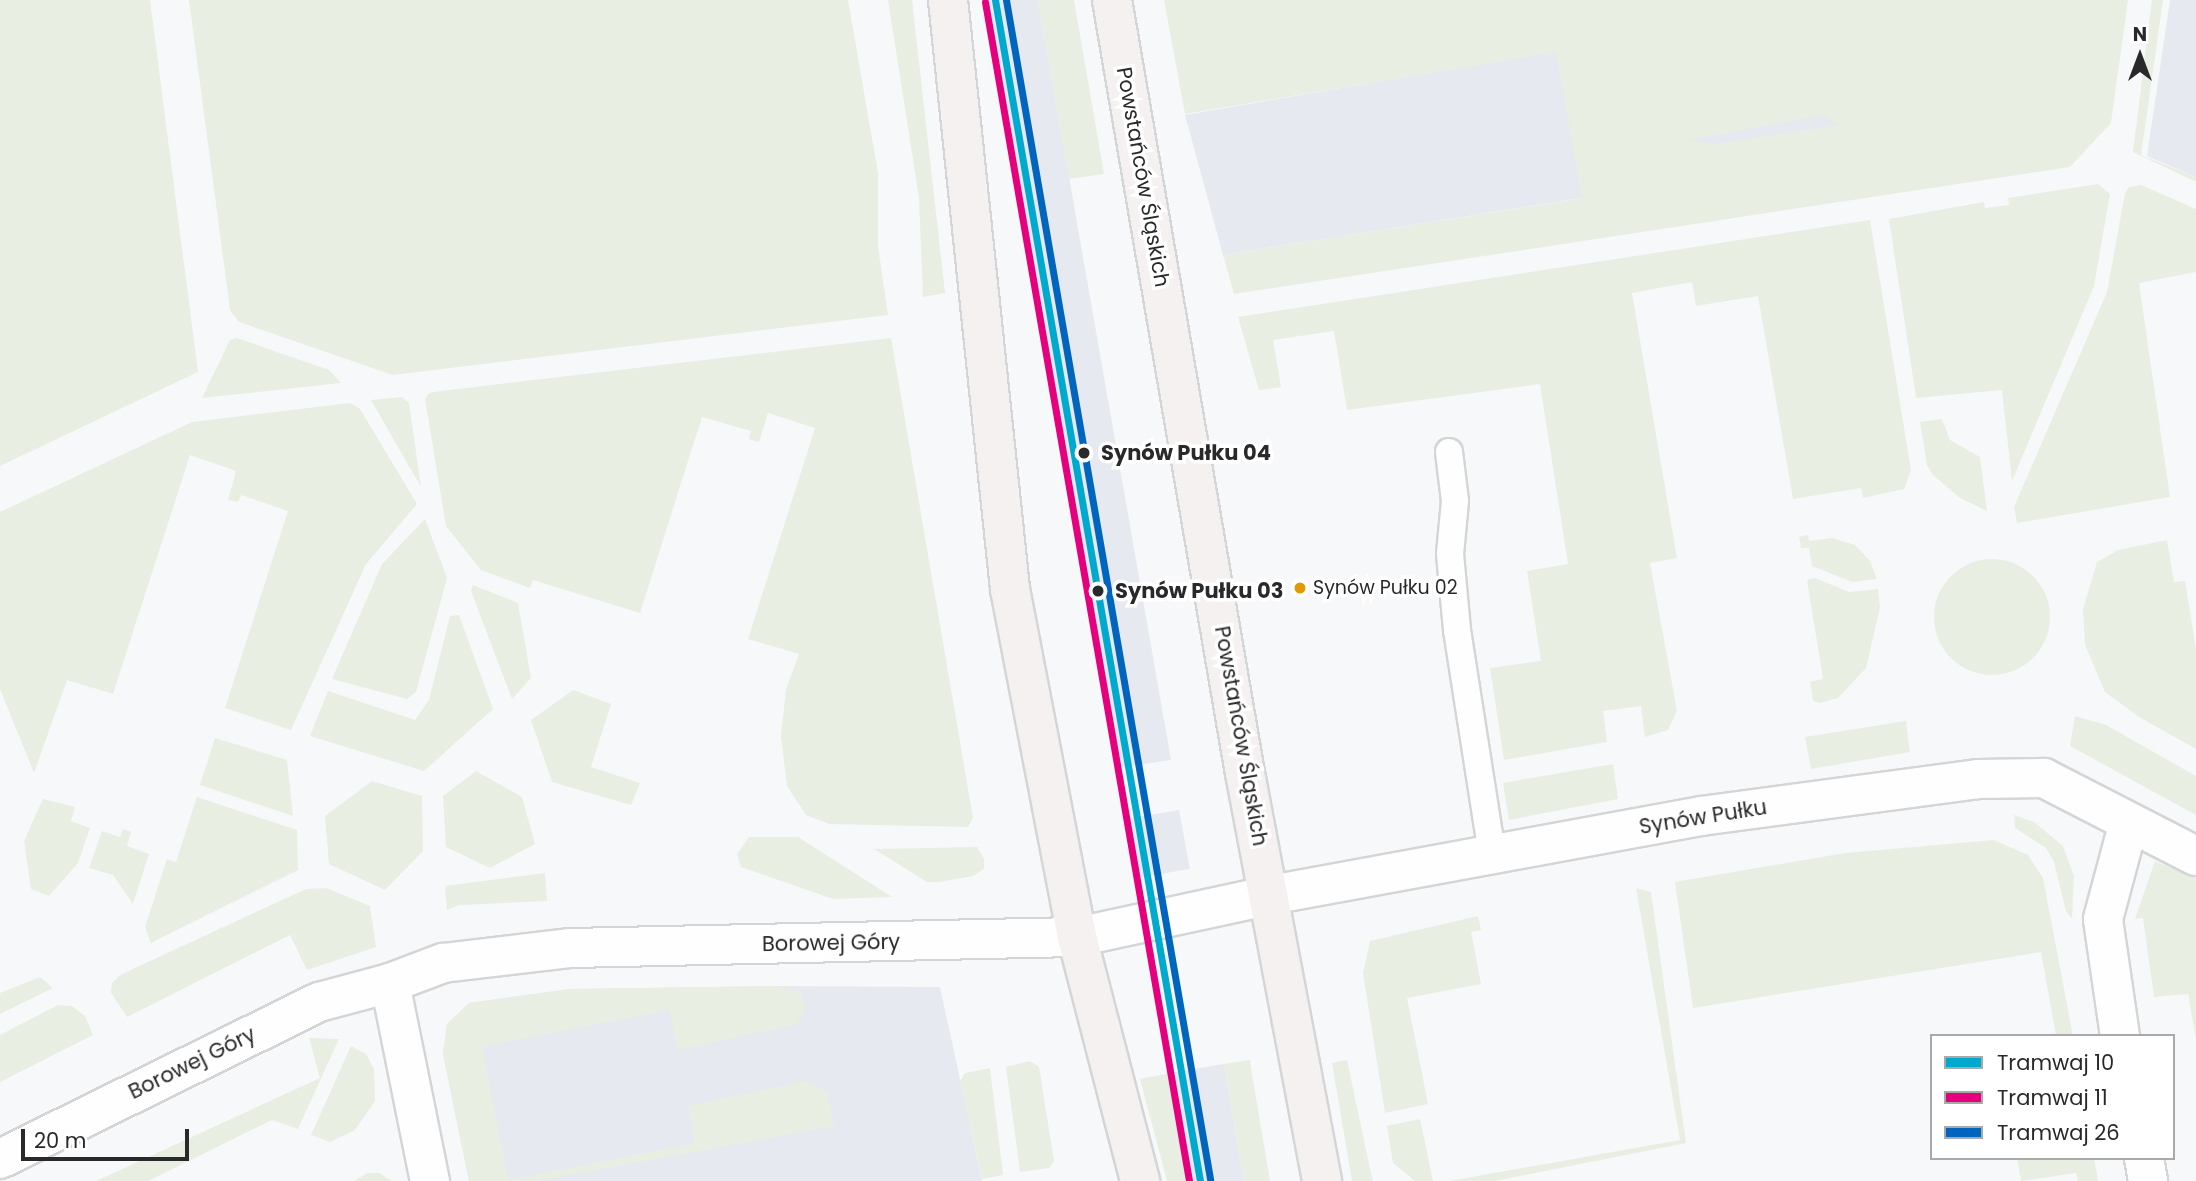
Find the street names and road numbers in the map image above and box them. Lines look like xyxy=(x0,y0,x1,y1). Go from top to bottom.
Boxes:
street label: Powstańców Śląskich xyxy=(1111,65,1175,289)
street label: Powstańców Śląskich xyxy=(1209,624,1273,848)
street label: Synów Pułku xyxy=(1637,794,1769,840)
street label: Borowej Góry xyxy=(762,929,900,957)
street label: Borowej Góry xyxy=(124,1021,260,1105)

